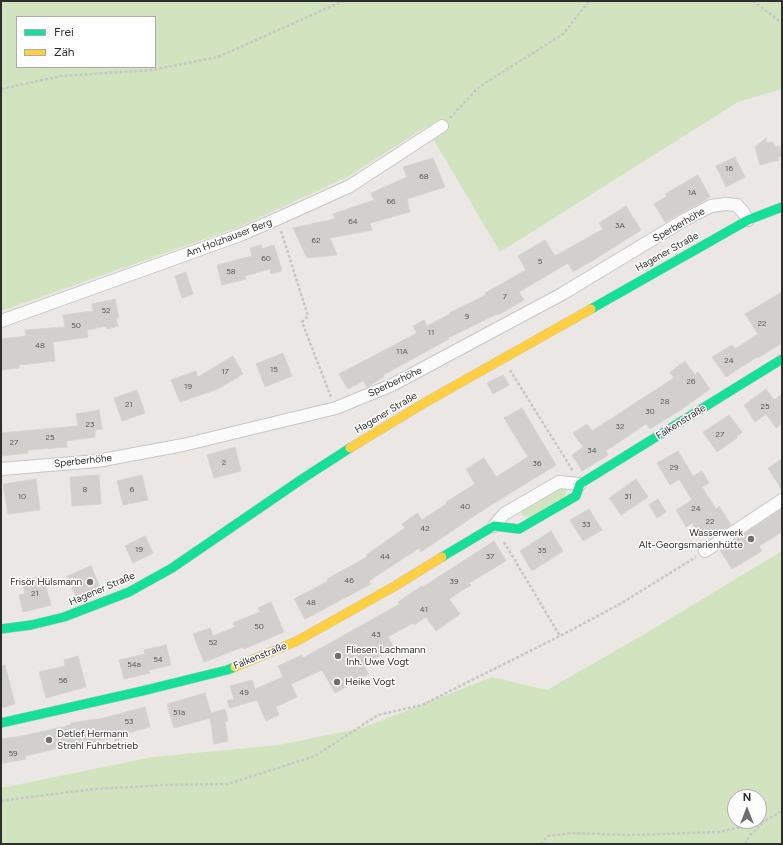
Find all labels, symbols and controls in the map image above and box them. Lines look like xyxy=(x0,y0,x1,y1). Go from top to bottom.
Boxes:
legend xyxy=(16,16,156,68)
text: Frei xyxy=(54,25,74,39)
text: Zäh xyxy=(54,45,75,59)
house number: 16 xyxy=(725,164,733,174)
house number: 68 xyxy=(419,172,429,182)
house number: 1A xyxy=(688,188,696,198)
house number: 66 xyxy=(386,197,396,207)
street label: Sperberhöhe xyxy=(651,205,707,245)
street label: Am Holzhauser Berg xyxy=(184,216,274,260)
house number: 64 xyxy=(348,217,358,227)
house number: 3A xyxy=(615,221,625,231)
street label: Hagener Straße xyxy=(633,230,701,274)
house number: 62 xyxy=(312,236,320,246)
house number: 60 xyxy=(261,254,271,264)
house number: 5 xyxy=(538,257,542,267)
house number: 58 xyxy=(226,267,236,277)
house number: 7 xyxy=(503,292,507,302)
house number: 52 xyxy=(101,306,111,316)
house number: 9 xyxy=(465,312,469,322)
house number: 22 xyxy=(758,319,766,329)
house number: 50 xyxy=(71,321,81,331)
house number: 11 xyxy=(428,328,434,338)
house number: 48 xyxy=(35,341,45,351)
house number: 11A xyxy=(396,347,408,357)
house number: 24 xyxy=(724,356,734,366)
street label: Sperberhöhe xyxy=(366,364,424,400)
house number: 15 xyxy=(270,365,278,375)
house number: 17 xyxy=(221,367,229,377)
house number: 26 xyxy=(687,377,695,387)
house number: 19 xyxy=(184,382,192,392)
street label: Hagener Straße xyxy=(353,390,419,436)
house number: 28 xyxy=(660,397,670,407)
house number: 21 xyxy=(125,400,133,410)
street label: Falkenstraße xyxy=(654,402,708,442)
house number: 25 xyxy=(760,402,770,412)
house number: 30 xyxy=(645,407,655,417)
house number: 23 xyxy=(86,420,94,430)
house number: 32 xyxy=(616,422,624,432)
house number: 27 xyxy=(716,430,724,440)
house number: 25 xyxy=(45,433,55,443)
house number: 27 xyxy=(10,438,18,448)
house number: 34 xyxy=(587,446,597,456)
street label: Sperberhöhe xyxy=(54,452,112,470)
house number: 2 xyxy=(222,458,226,468)
house number: 36 xyxy=(533,459,541,469)
house number: 29 xyxy=(670,463,678,473)
house number: 8 xyxy=(83,485,87,495)
house number: 6 xyxy=(130,485,134,495)
house number: 10 xyxy=(18,492,26,502)
house number: 31 xyxy=(624,492,632,502)
house number: 40 xyxy=(460,502,470,512)
house number: 24 xyxy=(691,504,701,514)
house number: 22 xyxy=(706,517,714,527)
house number: 33 xyxy=(582,520,590,530)
house number: 42 xyxy=(420,524,430,534)
place label: Wasserwerk Alt-Georgsmarienhütte xyxy=(639,527,743,550)
marker: Wasserwerk Alt-Georgsmarienhütte xyxy=(746,534,756,544)
house number: 19 xyxy=(135,545,143,555)
house number: 35 xyxy=(538,546,546,556)
house number: 44 xyxy=(380,552,390,562)
house number: 37 xyxy=(486,552,494,562)
street label: Hagener Straße xyxy=(67,570,137,608)
place label: Frisör Hülsmann xyxy=(10,576,82,588)
house number: 46 xyxy=(344,576,354,586)
marker: Frisör Hülsmann xyxy=(85,577,95,587)
house number: 39 xyxy=(450,577,458,587)
house number: 21 xyxy=(31,589,39,599)
house number: 48 xyxy=(306,598,316,608)
house number: 41 xyxy=(420,605,428,615)
house number: 50 xyxy=(254,622,264,632)
house number: 43 xyxy=(371,630,381,640)
house number: 52 xyxy=(208,638,218,648)
street label: Falkenstraße xyxy=(232,640,288,672)
place label: Fliesen Lachmann Inh. Uwe Vogt xyxy=(346,644,426,668)
marker: Fliesen Lachmann Inh. Uwe Vogt xyxy=(333,651,343,661)
house number: 54 xyxy=(153,655,163,665)
house number: 54a xyxy=(127,660,141,670)
house number: 56 xyxy=(58,676,68,686)
place label: Heike Vogt xyxy=(345,676,395,688)
marker: Heike Vogt xyxy=(332,677,342,687)
house number: 49 xyxy=(239,688,249,698)
house number: 51a xyxy=(173,708,185,718)
house number: 53 xyxy=(125,717,133,727)
place label: Detlef Hermann Strehl Fuhrbetrieb xyxy=(57,728,138,752)
marker: Detlef Hermann Strehl Fuhrbetrieb xyxy=(44,735,54,745)
house number: 59 xyxy=(8,749,18,759)
north arrow xyxy=(727,789,767,829)
text: N xyxy=(743,791,751,804)

